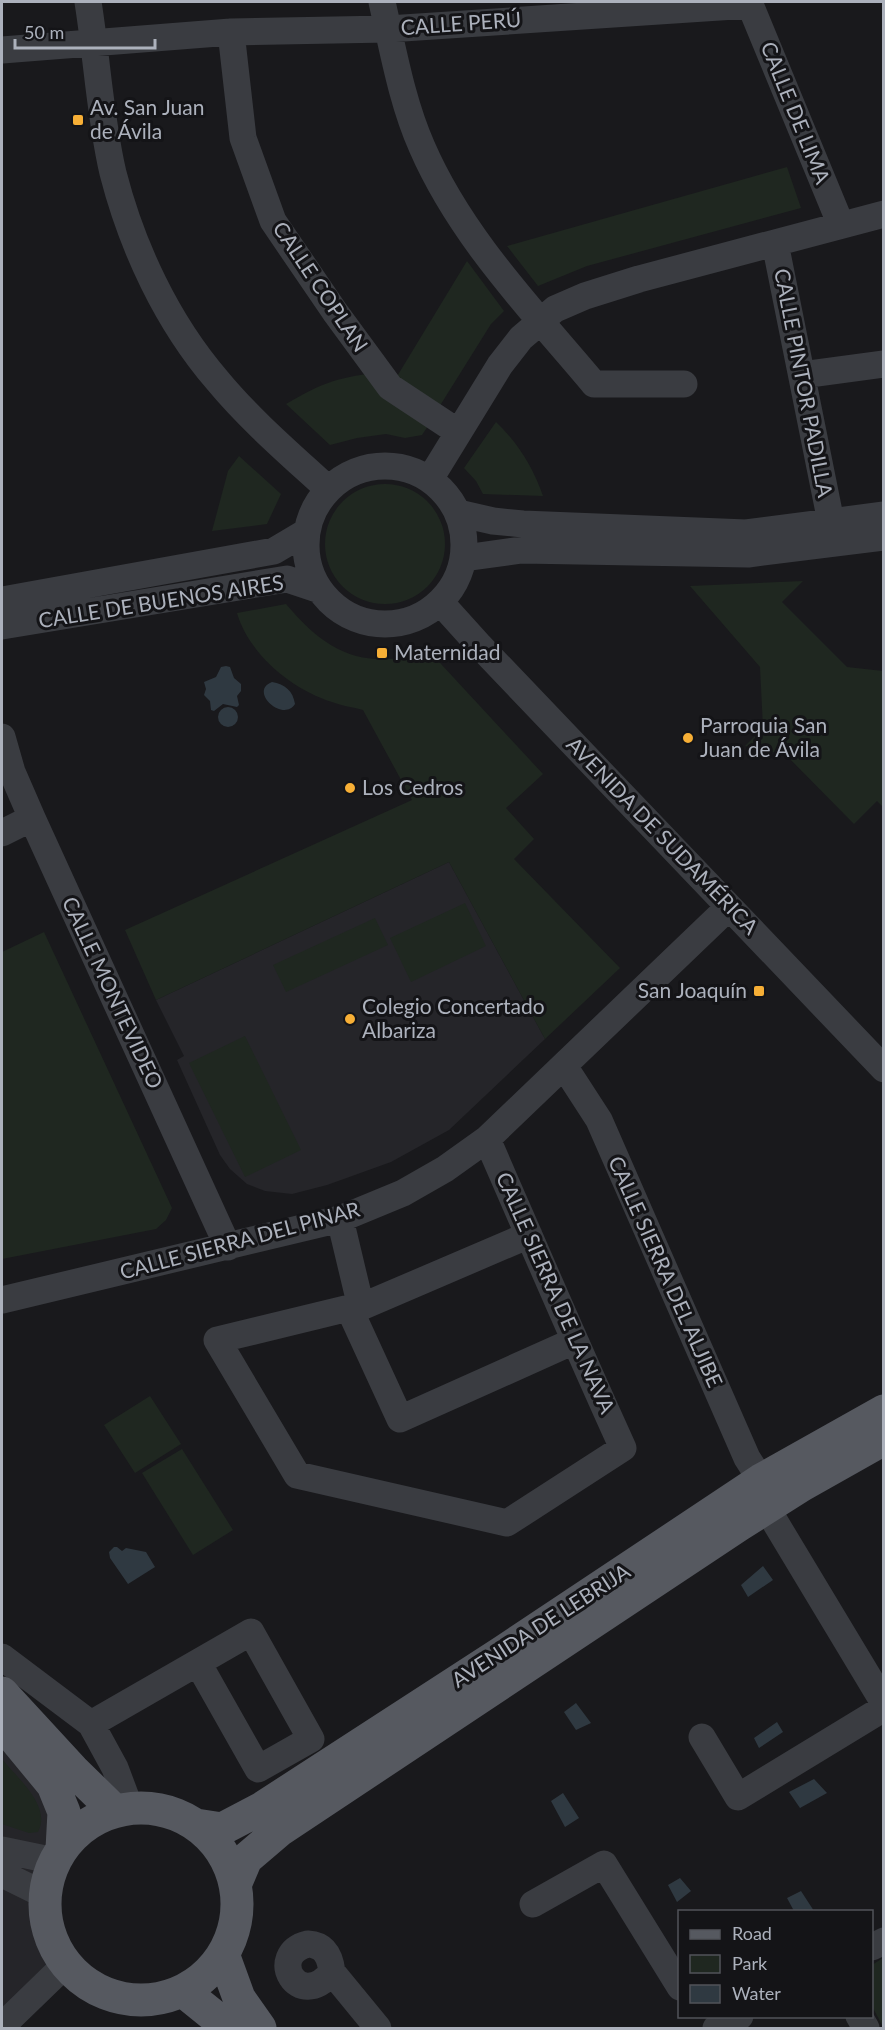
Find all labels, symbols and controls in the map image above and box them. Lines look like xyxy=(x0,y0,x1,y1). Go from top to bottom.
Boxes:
street label: CALLE PERÚ xyxy=(400,6,522,39)
scale bar xyxy=(15,12,154,50)
text: 50 m xyxy=(24,21,64,43)
street label: CALLE DE LIMA xyxy=(756,38,837,188)
place label: Av. San Juan de Ávila xyxy=(90,94,204,143)
marker: Av. San Juan de Ávila xyxy=(71,113,85,127)
street label: CALLE COPLAN xyxy=(269,216,374,356)
street label: CALLE PINTOR PADILLA xyxy=(770,266,839,500)
street label: CALLE DE BUENOS AIRES xyxy=(37,569,285,632)
place label: Maternidad xyxy=(394,639,500,664)
marker: Maternidad xyxy=(375,646,389,660)
place label: Parroquia San Juan de Ávila xyxy=(700,712,827,761)
street label: AVENIDA DE SUDAMÉRICA xyxy=(562,731,765,939)
marker: Parroquia San Juan de Ávila xyxy=(681,731,695,745)
place label: Los Cedros xyxy=(362,774,463,799)
marker: Los Cedros xyxy=(343,781,357,795)
street label: CALLE MONTEVIDEO xyxy=(58,892,169,1092)
place label: San Joaquín xyxy=(638,977,747,1002)
marker: San Joaquín xyxy=(752,984,766,998)
place label: Colegio Concertado Albariza xyxy=(362,993,545,1042)
marker: Colegio Concertado Albariza xyxy=(343,1012,357,1026)
street label: CALLE SIERRA DEL ALJIBE xyxy=(604,1152,729,1391)
street label: CALLE SIERRA DE LA NAVA xyxy=(492,1168,621,1418)
street label: CALLE SIERRA DEL PINAR xyxy=(117,1195,363,1284)
street label: AVENIDA DE LEBRIJA xyxy=(446,1557,635,1692)
legend xyxy=(678,1910,873,2018)
text: Road xyxy=(732,1922,772,1944)
text: Park xyxy=(732,1952,768,1974)
text: Water xyxy=(732,1982,781,2004)

